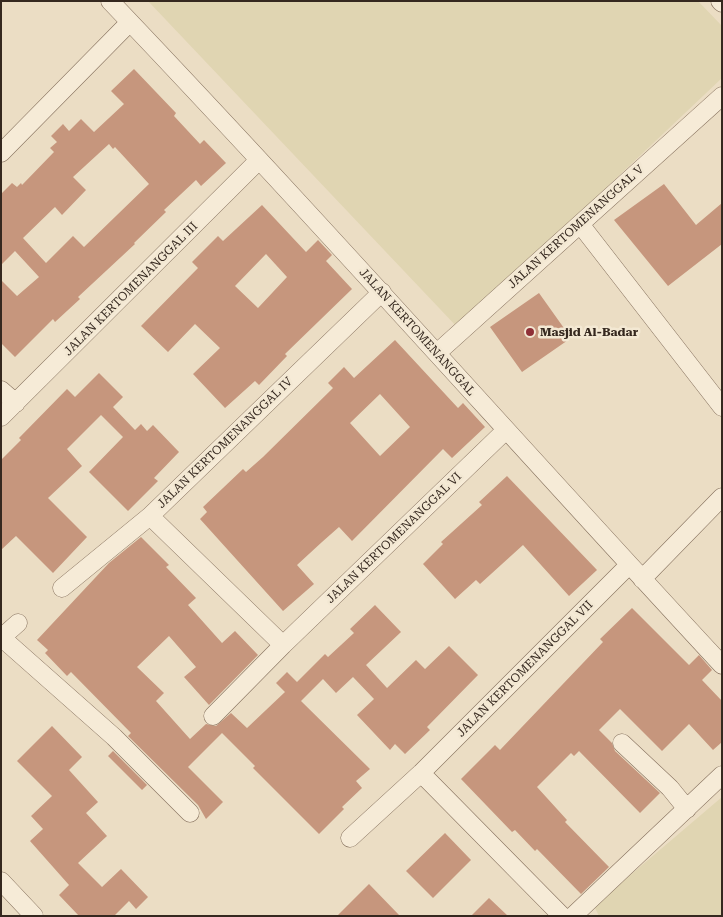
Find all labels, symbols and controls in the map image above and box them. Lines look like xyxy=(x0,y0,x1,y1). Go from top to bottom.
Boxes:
street label: JALAN KERTOMENANGGAL V xyxy=(505,162,647,292)
street label: JALAN KERTOMENANGGAL III xyxy=(61,219,201,359)
street label: JALAN KERTOMENANGGAL xyxy=(356,265,478,399)
place label: Masjid Al-Badar xyxy=(540,325,638,339)
marker: Masjid Al-Badar xyxy=(524,326,536,338)
street label: JALAN KERTOMENANGGAL IV xyxy=(154,375,296,511)
street label: JALAN KERTOMENANGGAL VI xyxy=(323,470,465,606)
street label: JALAN KERTOMENANGGAL VII xyxy=(454,598,596,740)

